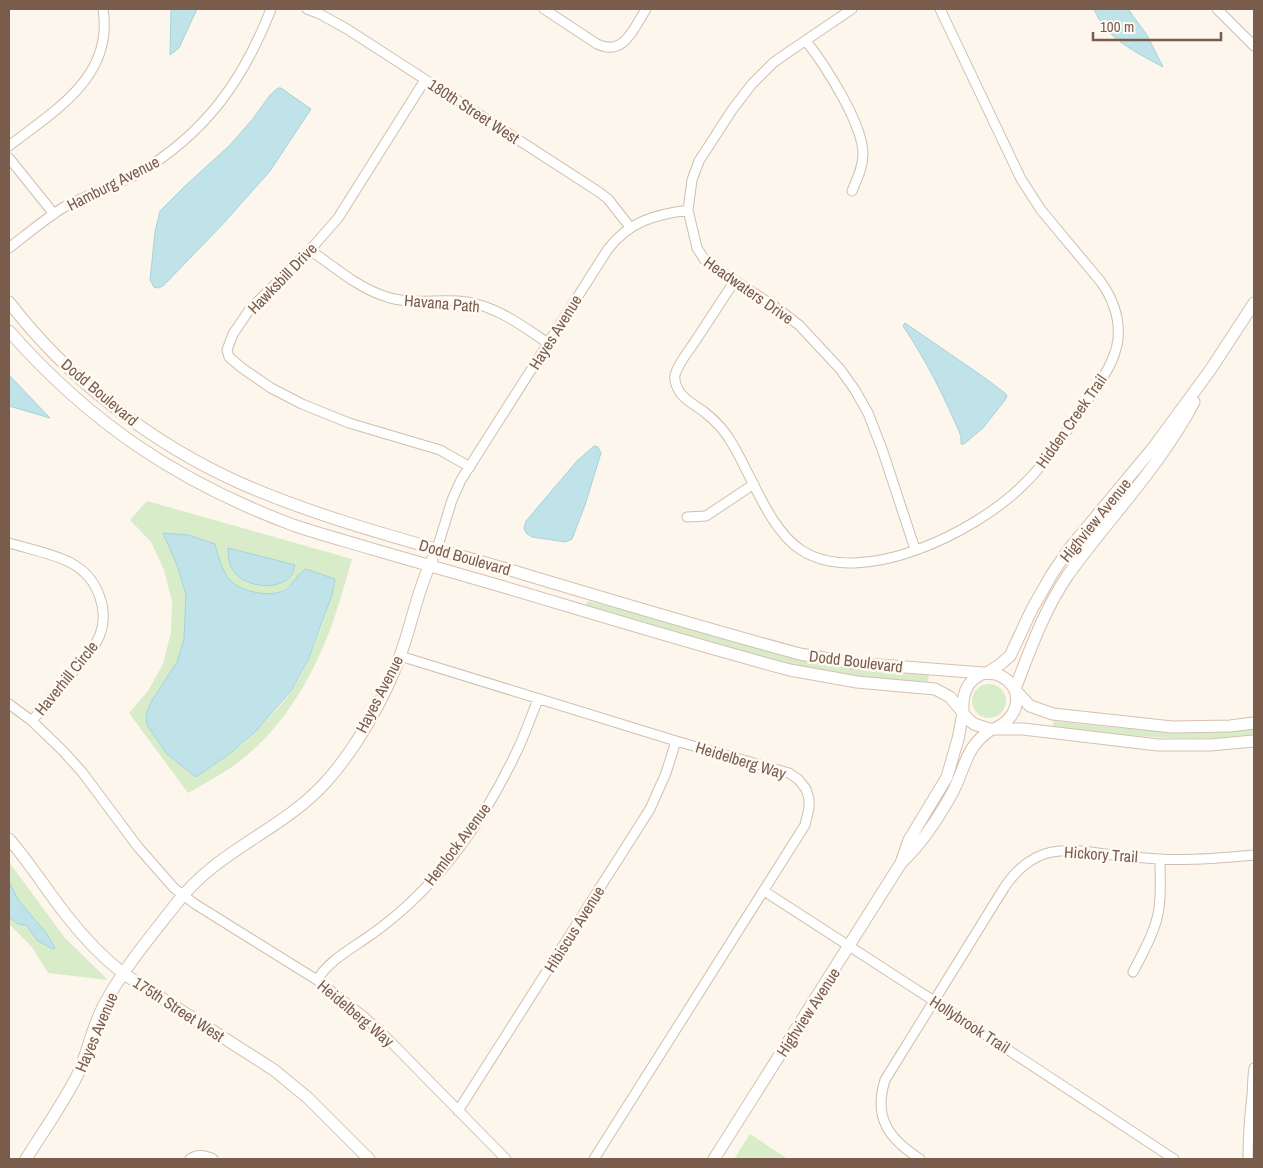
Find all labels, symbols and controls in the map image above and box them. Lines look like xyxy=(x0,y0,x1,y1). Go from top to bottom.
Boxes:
scale bar xyxy=(1093,10,1220,42)
text: 100 m xyxy=(1100,16,1134,37)
street label: 180th Street West xyxy=(424,73,524,149)
street label: Hamburg Avenue xyxy=(63,150,163,216)
street label: Hawksbill Drive xyxy=(242,238,322,318)
street label: Headwaters Drive xyxy=(700,251,798,329)
street label: Havana Path xyxy=(403,289,481,317)
street label: Hayes Avenue xyxy=(523,290,587,374)
street label: Dodd Boulevard xyxy=(57,353,143,431)
street label: Hidden Creek Trail xyxy=(1030,370,1112,472)
street label: Highview Avenue xyxy=(1054,473,1136,567)
street label: Dodd Boulevard xyxy=(417,533,513,581)
street label: Haverhill Circle xyxy=(29,636,103,720)
street label: Dodd Boulevard xyxy=(808,644,904,678)
street label: Hayes Avenue xyxy=(350,651,408,737)
street label: Heidelberg Way xyxy=(693,736,789,784)
street label: Hemlock Avenue xyxy=(419,798,495,890)
street label: Hickory Trail xyxy=(1063,840,1139,868)
street label: Hibiscus Avenue xyxy=(539,882,609,976)
street label: Highview Avenue xyxy=(771,963,845,1061)
street label: 175th Street West xyxy=(129,971,229,1047)
street label: Heidelberg Way xyxy=(313,974,399,1052)
street label: Hayes Avenue xyxy=(69,989,123,1075)
street label: Hollybrook Trail xyxy=(926,990,1014,1058)

